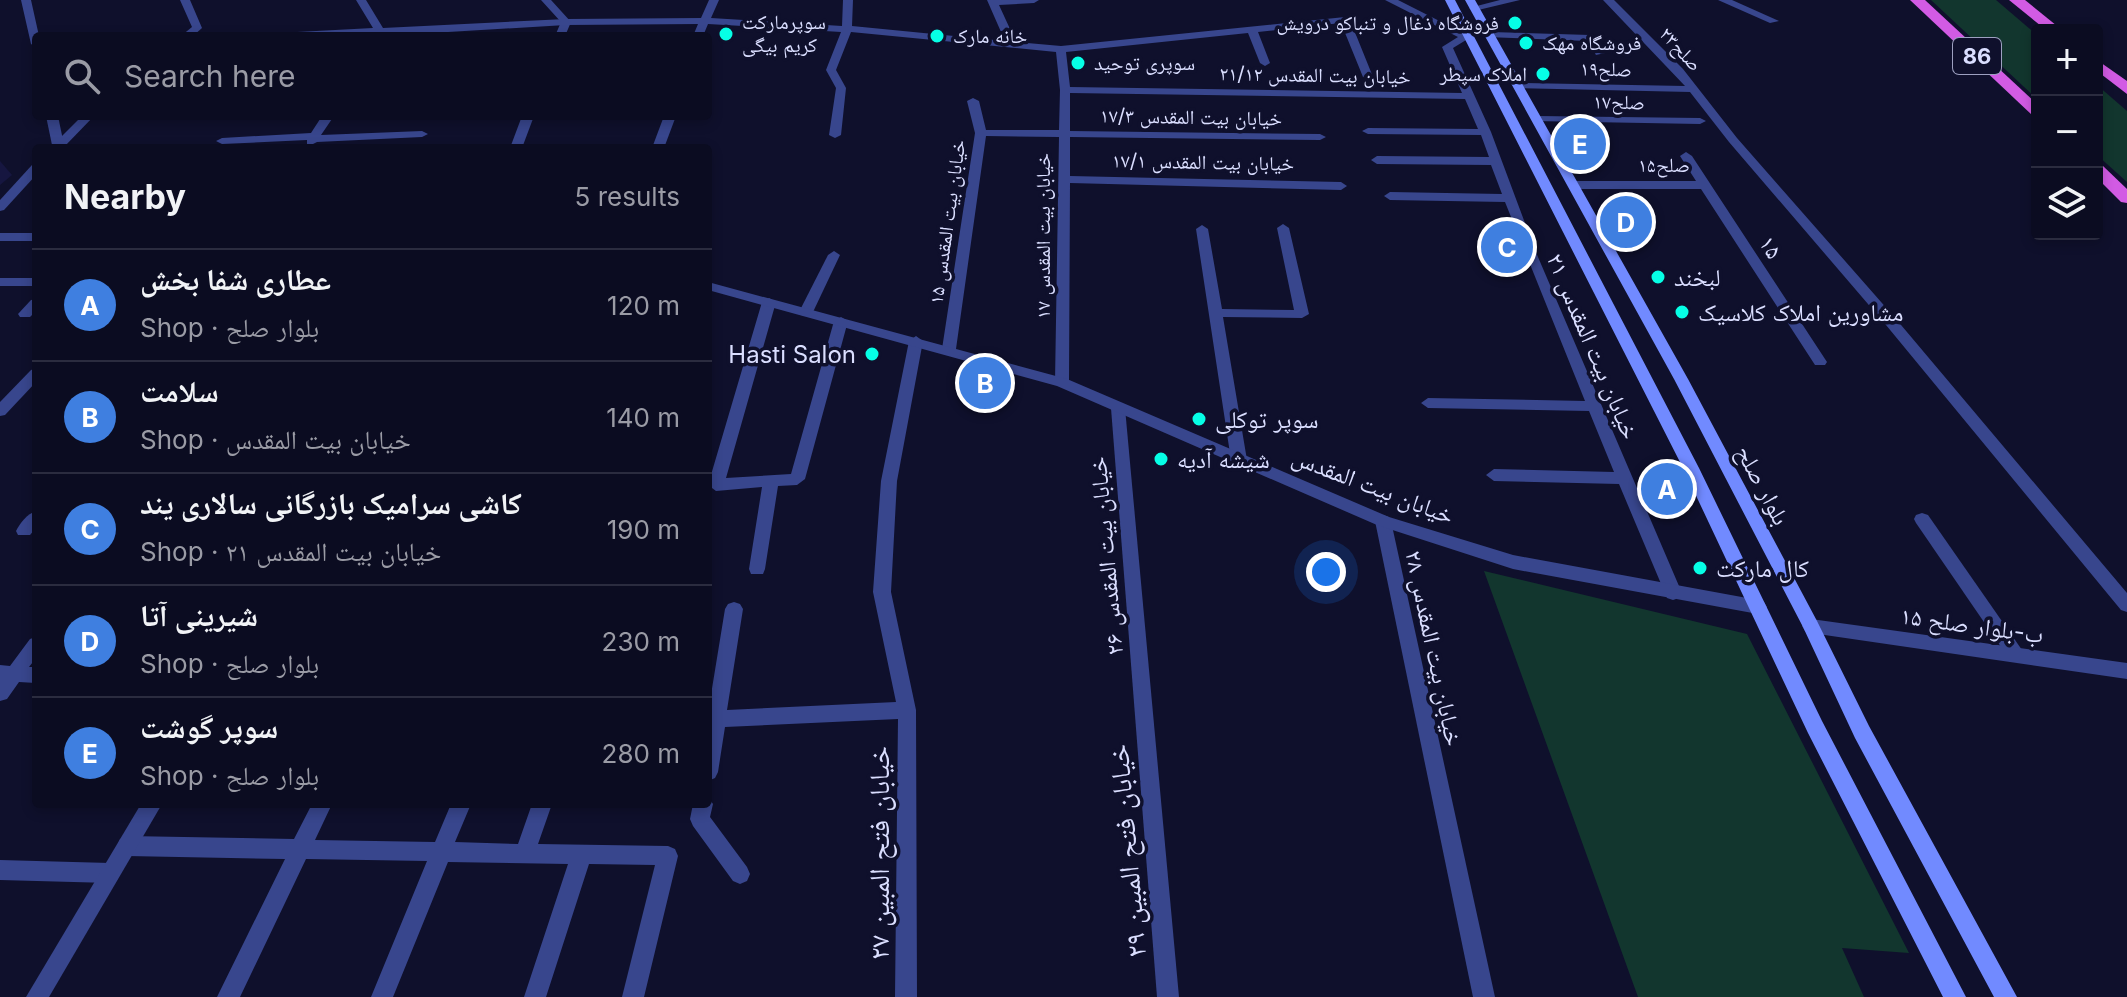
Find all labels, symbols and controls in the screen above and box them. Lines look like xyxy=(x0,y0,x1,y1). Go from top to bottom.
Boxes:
place label: سوپرمارکت کریم بیگی xyxy=(742,10,826,59)
place label: فروشگاه ذغال و تنباکو درویش xyxy=(1277,11,1499,35)
marker: فروشگاه ذغال و تنباکو درویش xyxy=(1506,14,1524,32)
street label: صلح۲۳ xyxy=(1654,22,1707,77)
place label: خانه مارک xyxy=(953,24,1028,48)
map controls xyxy=(2031,24,2103,240)
button: + xyxy=(2031,24,2103,96)
marker: سوپرمارکت کریم بیگی xyxy=(717,25,735,43)
marker: خانه مارک xyxy=(928,27,946,45)
place label: فروشگاه مهک xyxy=(1542,31,1641,55)
search box xyxy=(32,32,712,120)
marker: فروشگاه مهک xyxy=(1517,34,1535,52)
road number: 86 xyxy=(1953,38,2001,74)
place label: سوپری توحید xyxy=(1094,51,1195,75)
icon: search xyxy=(60,54,104,98)
marker: سوپری توحید xyxy=(1069,54,1087,72)
street label: صلح۱۹ xyxy=(1580,57,1632,82)
text: Search here xyxy=(124,58,296,94)
street label: خیابان بیت المقدس ۲۱/۱۲ xyxy=(1219,61,1411,89)
place label: املاک سپطر xyxy=(1439,62,1527,86)
marker: املاک سپطر xyxy=(1534,65,1552,83)
street label: صلح۱۷ xyxy=(1593,90,1645,115)
button: − xyxy=(2031,96,2103,168)
street label: خیابان بیت المقدس ۱۷/۳ xyxy=(1100,103,1283,131)
pin: E xyxy=(1554,114,1606,174)
street label: خیابان بیت المقدس ۱۵ xyxy=(924,138,970,306)
street label: خیابان بیت المقدس ۱۷/۱ xyxy=(1112,148,1295,176)
street label: خیابان بیت المقدس ۱۷ xyxy=(1031,153,1055,319)
street label: صلح۱۵ xyxy=(1638,153,1690,178)
button: layers xyxy=(2031,168,2103,240)
text: Nearby xyxy=(64,176,186,217)
text: 5 results xyxy=(575,181,680,212)
pin: D xyxy=(1600,192,1652,252)
pin: C xyxy=(1481,217,1533,277)
street label: ۱۵ xyxy=(1753,230,1789,264)
street label: خیابان بیت المقدس ۲۱ xyxy=(1541,249,1645,443)
text: عطاری شفا بخش xyxy=(140,261,331,297)
place label: لبخند xyxy=(1674,263,1720,292)
marker: لبخند xyxy=(1649,268,1667,286)
text: A xyxy=(80,290,100,321)
text: 120 m xyxy=(607,290,680,321)
place label: مشاورین املاک کلاسیک xyxy=(1698,298,1903,327)
marker: مشاورین املاک کلاسیک xyxy=(1673,303,1691,321)
text: Shop · بلوار صلح xyxy=(140,312,319,343)
place label: Hasti Salon xyxy=(728,340,856,369)
marker: Hasti Salon xyxy=(863,345,881,363)
pin: B xyxy=(959,353,1011,413)
text: سلامت xyxy=(140,373,219,409)
text: B xyxy=(81,402,99,433)
text: 140 m xyxy=(606,402,680,433)
place label: سوپر توکلی xyxy=(1215,405,1319,434)
marker: سوپر توکلی xyxy=(1190,410,1208,428)
text: Shop · خیابان بیت المقدس xyxy=(140,424,411,455)
street label: بلوار صلح xyxy=(1729,440,1796,530)
street label: خیابان بیت المقدس xyxy=(1288,442,1458,530)
place label: شیشه آدیه xyxy=(1177,445,1270,474)
marker: شیشه آدیه xyxy=(1152,450,1170,468)
street label: خیابان بیت المقدس ۲۶ xyxy=(1083,456,1129,656)
pin: A xyxy=(1641,459,1693,519)
text: کاشی سرامیک بازرگانی سالاری یند xyxy=(140,485,522,521)
text: C xyxy=(80,514,100,545)
text: 190 m xyxy=(607,514,680,545)
text: Shop · خیابان بیت المقدس ۲۱ xyxy=(140,536,441,567)
street label: خیابان بیت المقدس ۲۸ xyxy=(1399,548,1469,748)
your location xyxy=(1306,552,1346,592)
place label: کال مارکت xyxy=(1716,554,1809,583)
marker: کال مارکت xyxy=(1691,559,1709,577)
text: شیرینی آتا xyxy=(140,597,258,633)
street label: ۱۵ ب-بلوار صلح xyxy=(1899,601,2045,650)
text: D xyxy=(81,626,99,657)
text: 230 m xyxy=(602,626,680,657)
text: Shop · بلوار صلح xyxy=(140,648,319,679)
text: سوپر گوشت xyxy=(140,709,278,745)
text: E xyxy=(82,738,98,769)
text: 280 m xyxy=(602,738,680,769)
street label: خیابان فتح المبین ۲۹ xyxy=(1101,743,1154,959)
street label: خیابان فتح المبین ۲۷ xyxy=(862,746,897,960)
text: Shop · بلوار صلح xyxy=(140,760,319,791)

